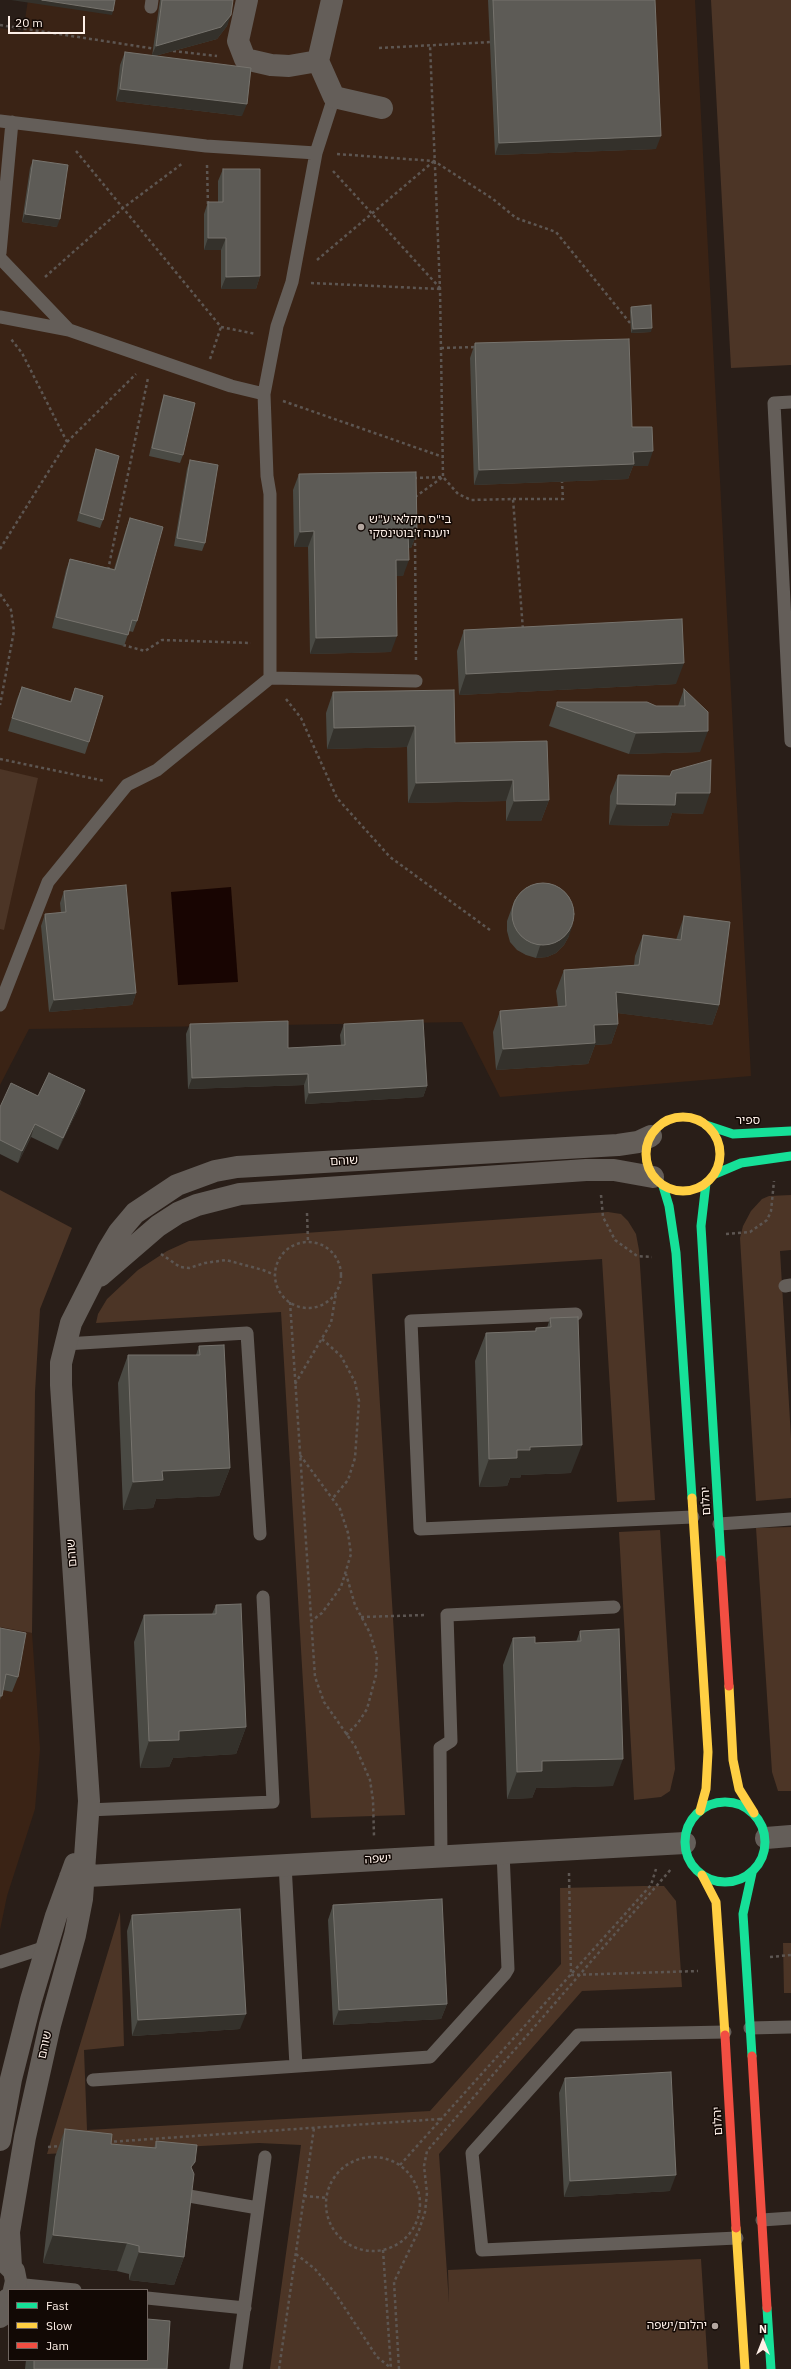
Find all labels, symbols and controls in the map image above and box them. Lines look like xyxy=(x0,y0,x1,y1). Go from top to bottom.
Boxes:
scale bar xyxy=(10,8,87,34)
text: 20 m xyxy=(15,15,43,30)
place label: בי"ס חקלאי ע"ש יוענה ז'בוטינסקי xyxy=(369,513,451,541)
marker: בי"ס חקלאי ע"ש יוענה ז'בוטינסקי xyxy=(356,522,366,532)
street label: ספיר xyxy=(736,1114,760,1128)
street label: שוהם xyxy=(330,1153,358,1169)
street label: יהלום xyxy=(698,1486,714,1516)
street label: שוהם xyxy=(64,1538,80,1568)
street label: ישפה xyxy=(364,1851,392,1867)
street label: שוהם xyxy=(35,2030,55,2060)
street label: יהלום xyxy=(710,2106,726,2136)
legend xyxy=(8,2289,148,2361)
text: Fast xyxy=(46,2298,69,2313)
text: Slow xyxy=(46,2318,72,2333)
place label: יהלום/ישפה xyxy=(647,2319,707,2333)
marker: יהלום/ישפה xyxy=(710,2321,720,2331)
north arrow xyxy=(743,2321,783,2361)
text: N xyxy=(759,2322,767,2336)
text: Jam xyxy=(46,2338,69,2353)

